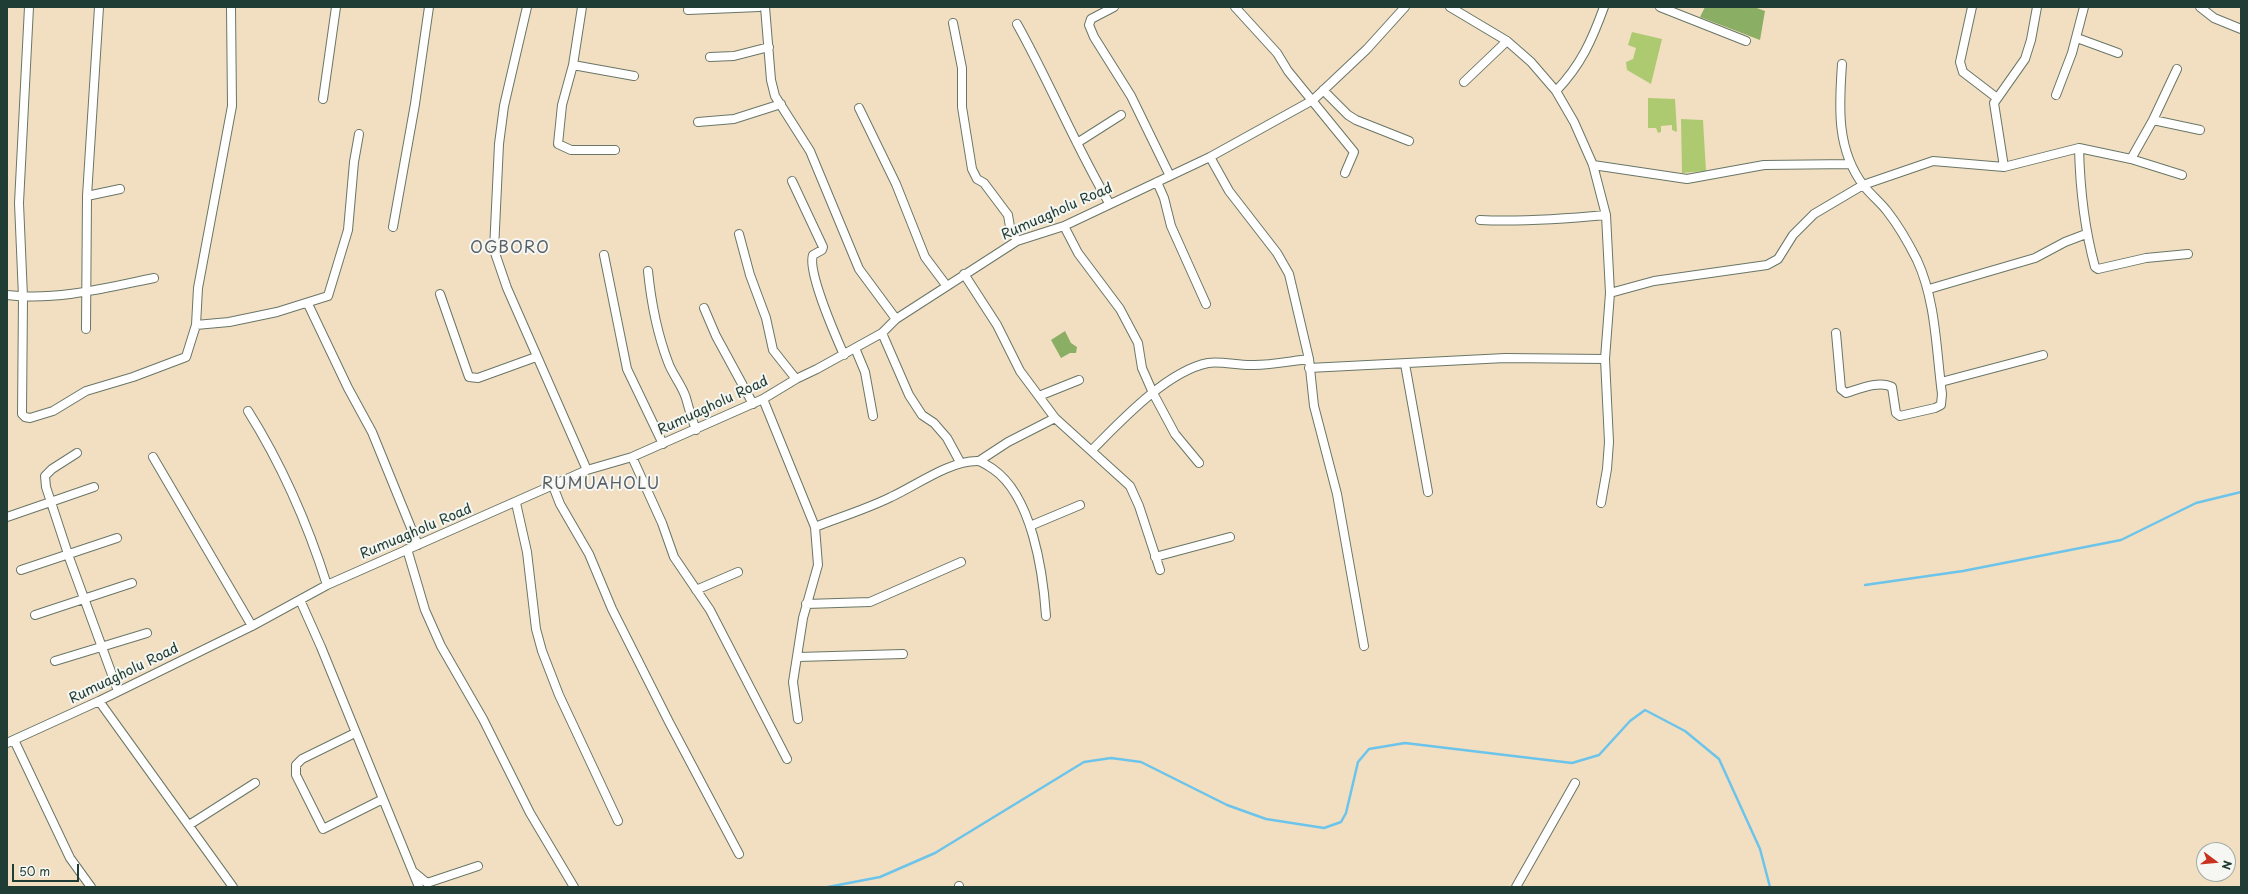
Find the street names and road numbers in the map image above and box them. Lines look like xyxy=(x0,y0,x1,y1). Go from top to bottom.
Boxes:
street label: Rumuagholu Road xyxy=(999,180,1115,244)
street label: Rumuagholu Road xyxy=(655,373,771,439)
street label: Rumuagholu Road xyxy=(357,501,475,563)
street label: Rumuagholu Road xyxy=(66,640,182,708)

